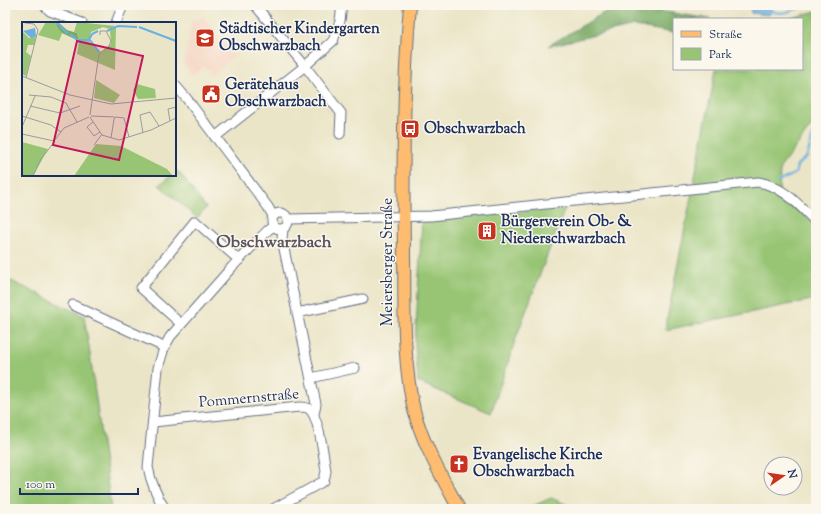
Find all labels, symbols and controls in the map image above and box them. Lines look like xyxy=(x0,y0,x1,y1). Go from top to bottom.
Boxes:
legend xyxy=(673,18,803,70)
place label: Städtischer Kindergarten Obschwarzbach xyxy=(219,19,380,57)
inset map xyxy=(22,22,176,176)
text: Straße xyxy=(709,26,743,44)
school or university icon: Städtischer Kindergarten Obschwarzbach xyxy=(194,27,216,49)
text: Park xyxy=(709,46,732,64)
place label: Gerätehaus Obschwarzbach xyxy=(225,75,327,113)
public building icon: Gerätehaus Obschwarzbach xyxy=(200,83,222,105)
bus stop icon: Obschwarzbach xyxy=(399,118,421,140)
place label: Obschwarzbach xyxy=(424,119,526,140)
street label: Meiersberger Straße xyxy=(378,198,399,326)
place label: Bürgerverein Ob- & Niederschwarzbach xyxy=(501,212,632,250)
building icon: Bürgerverein Ob- & Niederschwarzbach xyxy=(476,220,498,242)
district label: Obschwarzbach xyxy=(216,231,332,255)
street label: Pommernstraße xyxy=(198,384,300,414)
place label: Evangelische Kirche Obschwarzbach xyxy=(473,445,603,483)
church icon: Evangelische Kirche Obschwarzbach xyxy=(448,453,470,475)
north arrow xyxy=(763,456,803,496)
text: N xyxy=(783,467,801,480)
scale bar xyxy=(20,470,138,496)
text: 100 m xyxy=(26,476,55,494)

